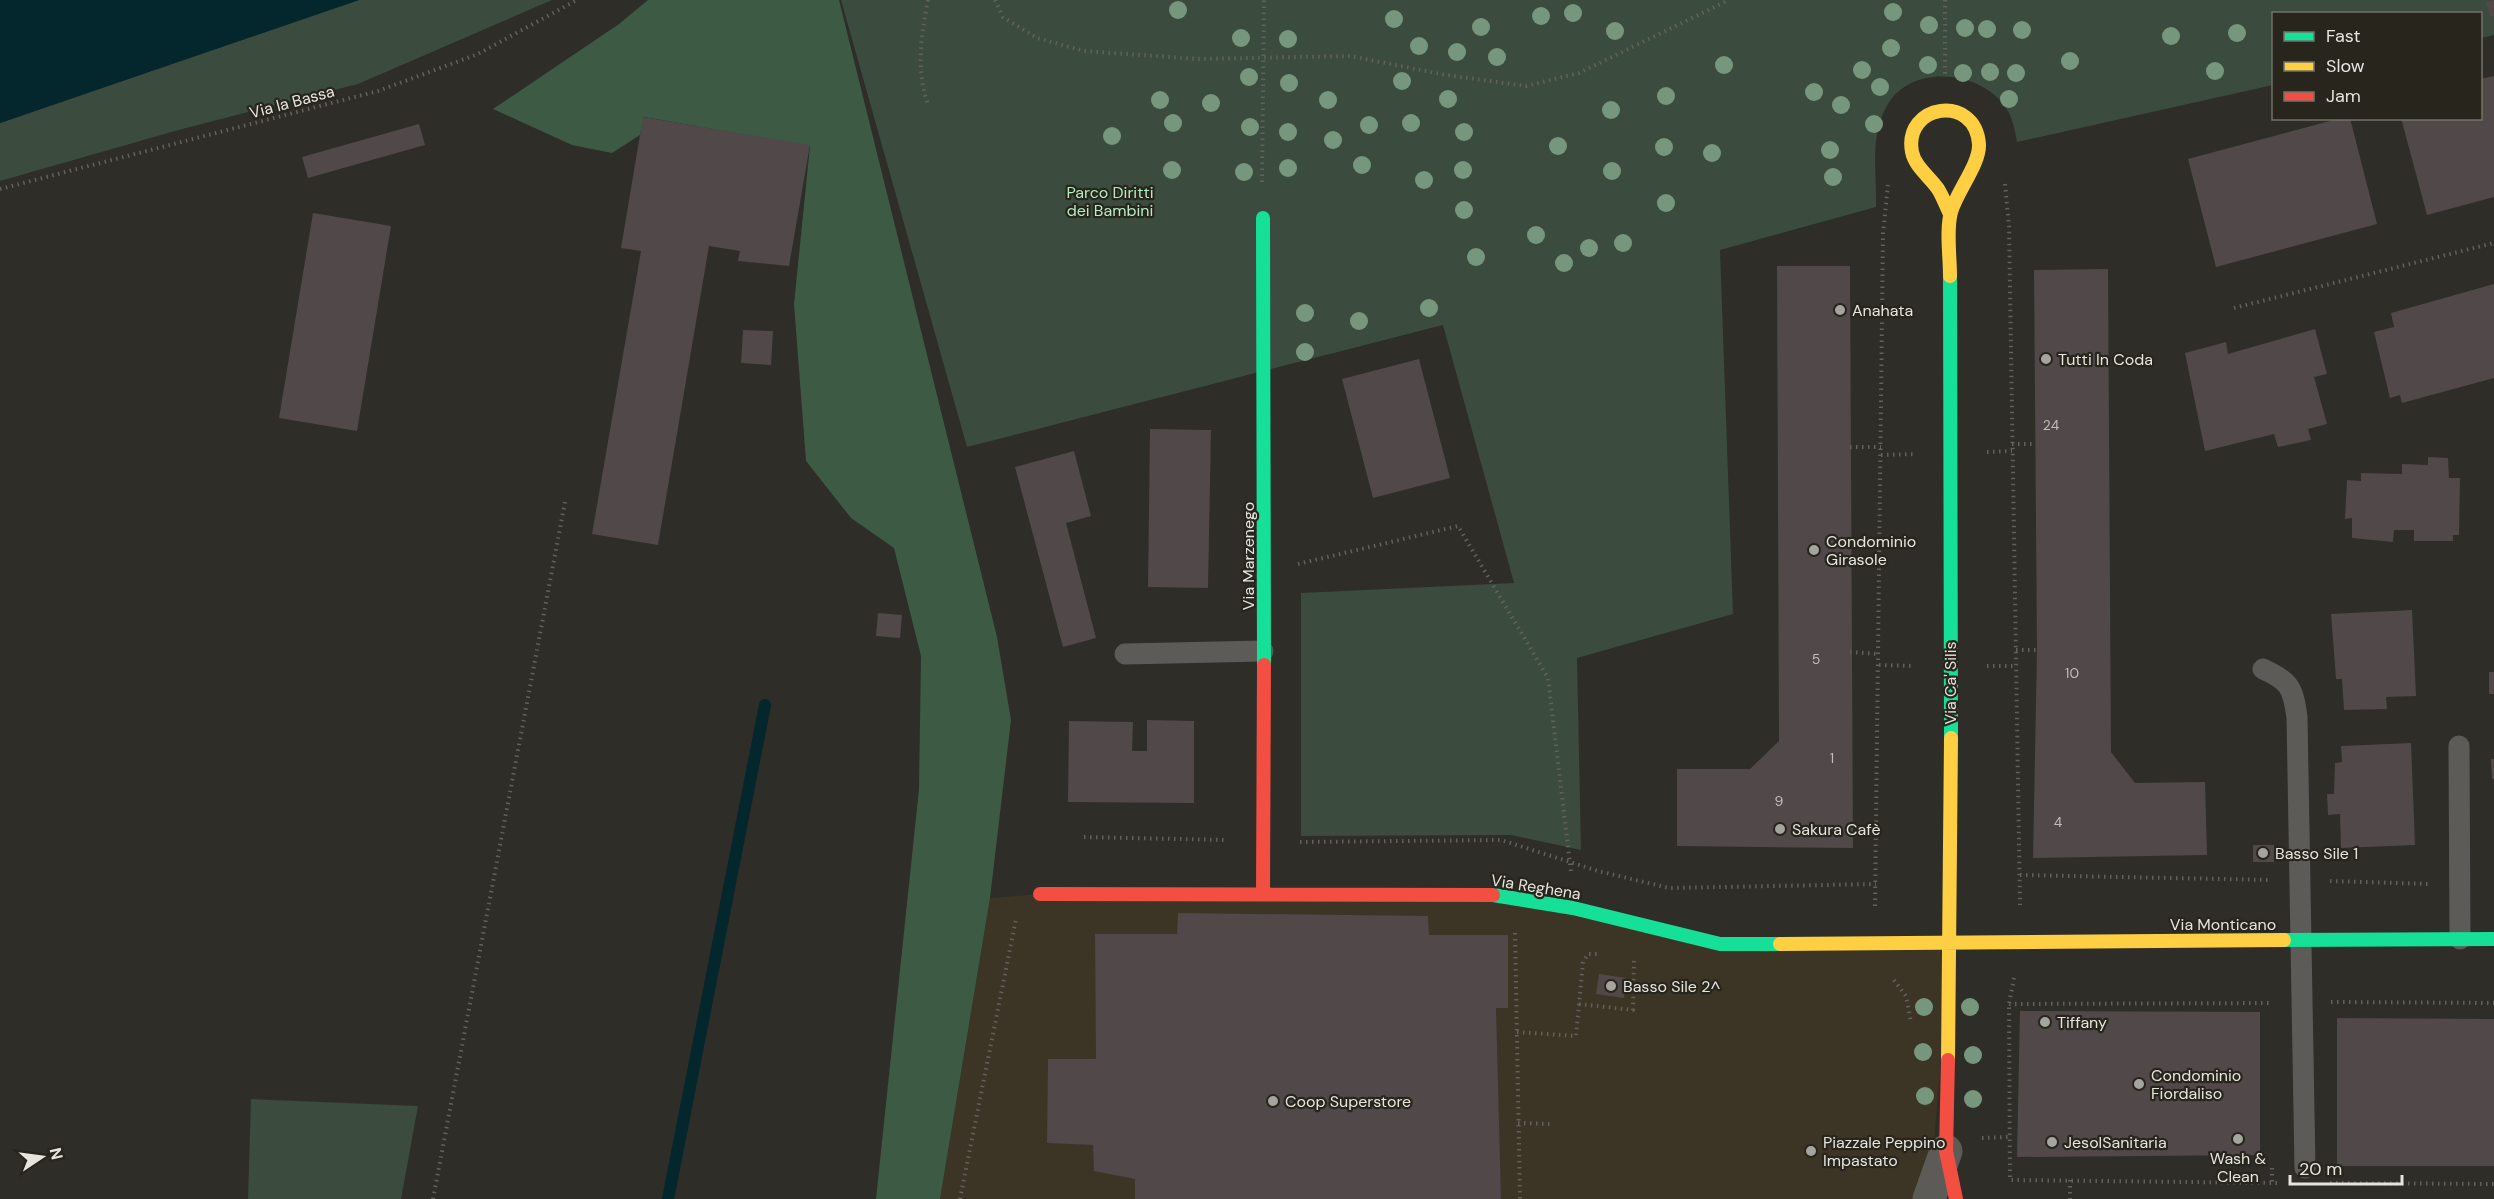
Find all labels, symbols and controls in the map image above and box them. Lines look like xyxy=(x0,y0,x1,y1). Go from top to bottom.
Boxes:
legend xyxy=(2272,12,2482,120)
text: Fast xyxy=(2326,24,2361,48)
text: Slow xyxy=(2326,54,2365,78)
street label: Via la Bassa xyxy=(247,81,337,123)
text: Jam xyxy=(2326,84,2361,108)
park label: Parco Diritti dei Bambini xyxy=(1066,182,1154,221)
place label: Anahata xyxy=(1852,300,1913,321)
marker: Anahata xyxy=(1833,303,1847,317)
place label: Tutti In Coda xyxy=(2058,349,2153,370)
marker: Tutti In Coda xyxy=(2039,352,2053,366)
house number: 24 xyxy=(2043,416,2060,434)
street label: Via Marzenego xyxy=(1238,502,1259,610)
place label: Condominio Girasole xyxy=(1826,531,1916,570)
marker: Condominio Girasole xyxy=(1807,543,1821,557)
street label: Via Ca' Silis xyxy=(1940,641,1961,725)
house number: 5 xyxy=(1812,650,1820,668)
house number: 10 xyxy=(2065,664,2079,682)
house number: 1 xyxy=(1830,749,1834,767)
house number: 9 xyxy=(1775,792,1784,810)
house number: 4 xyxy=(2054,813,2063,831)
place label: Sakura Cafè xyxy=(1792,819,1880,840)
marker: Sakura Cafè xyxy=(1773,822,1787,836)
place label: Basso Sile 1 xyxy=(2275,843,2358,864)
marker: Basso Sile 1 xyxy=(2256,846,2270,860)
street label: Via Reghena xyxy=(1490,870,1582,904)
street label: Via Monticano xyxy=(2170,914,2276,935)
place label: Basso Sile 2^ xyxy=(1623,976,1720,997)
marker: Basso Sile 2^ xyxy=(1604,979,1618,993)
place label: Tiffany xyxy=(2057,1012,2107,1033)
marker: Tiffany xyxy=(2038,1015,2052,1029)
place label: Condominio Fiordaliso xyxy=(2151,1065,2241,1104)
marker: Condominio Fiordaliso xyxy=(2132,1077,2146,1091)
place label: Coop Superstore xyxy=(1285,1091,1411,1112)
marker: Coop Superstore xyxy=(1266,1094,1280,1108)
north arrow xyxy=(12,1127,72,1187)
place label: Piazzale Peppino Impastato xyxy=(1823,1132,1946,1171)
place label: JesolSanitaria xyxy=(2064,1132,2167,1153)
marker: Wash & Clean xyxy=(2231,1132,2245,1146)
marker: JesolSanitaria xyxy=(2045,1135,2059,1149)
marker: Piazzale Peppino Impastato xyxy=(1804,1144,1818,1158)
text: N xyxy=(45,1146,68,1162)
place label: Wash & Clean xyxy=(2210,1148,2267,1187)
scale bar xyxy=(2290,1148,2402,1186)
text: 20 m xyxy=(2299,1157,2342,1181)

